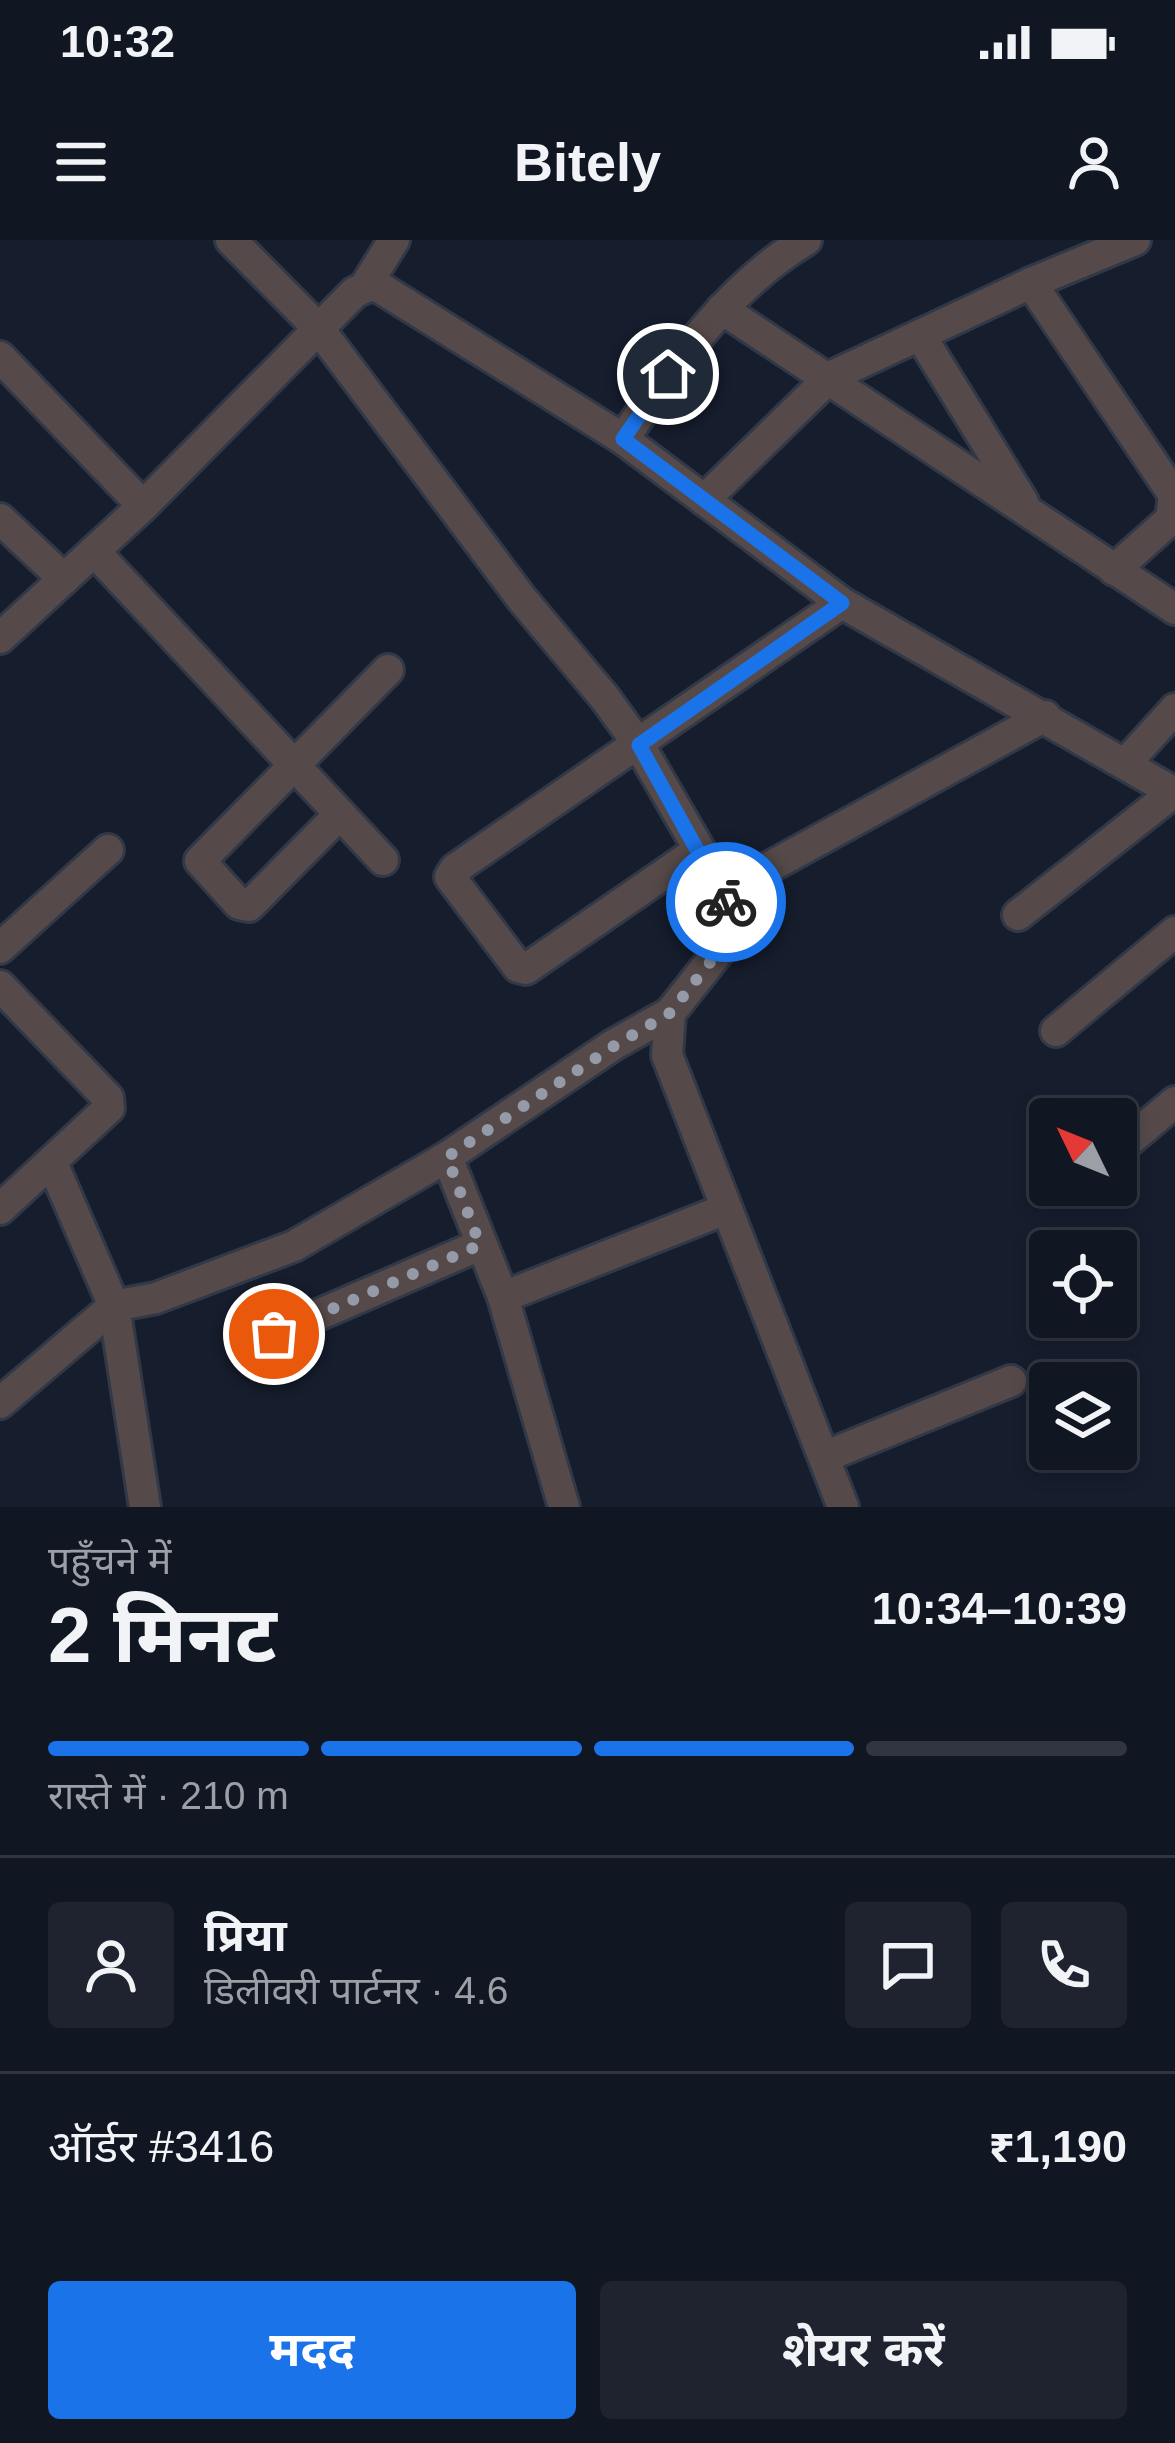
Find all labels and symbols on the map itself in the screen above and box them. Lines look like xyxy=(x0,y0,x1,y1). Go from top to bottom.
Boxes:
pin xyxy=(617,323,719,425)
courier xyxy=(666,842,786,962)
north arrow xyxy=(1029,1098,1137,1206)
pin xyxy=(223,1283,325,1385)

